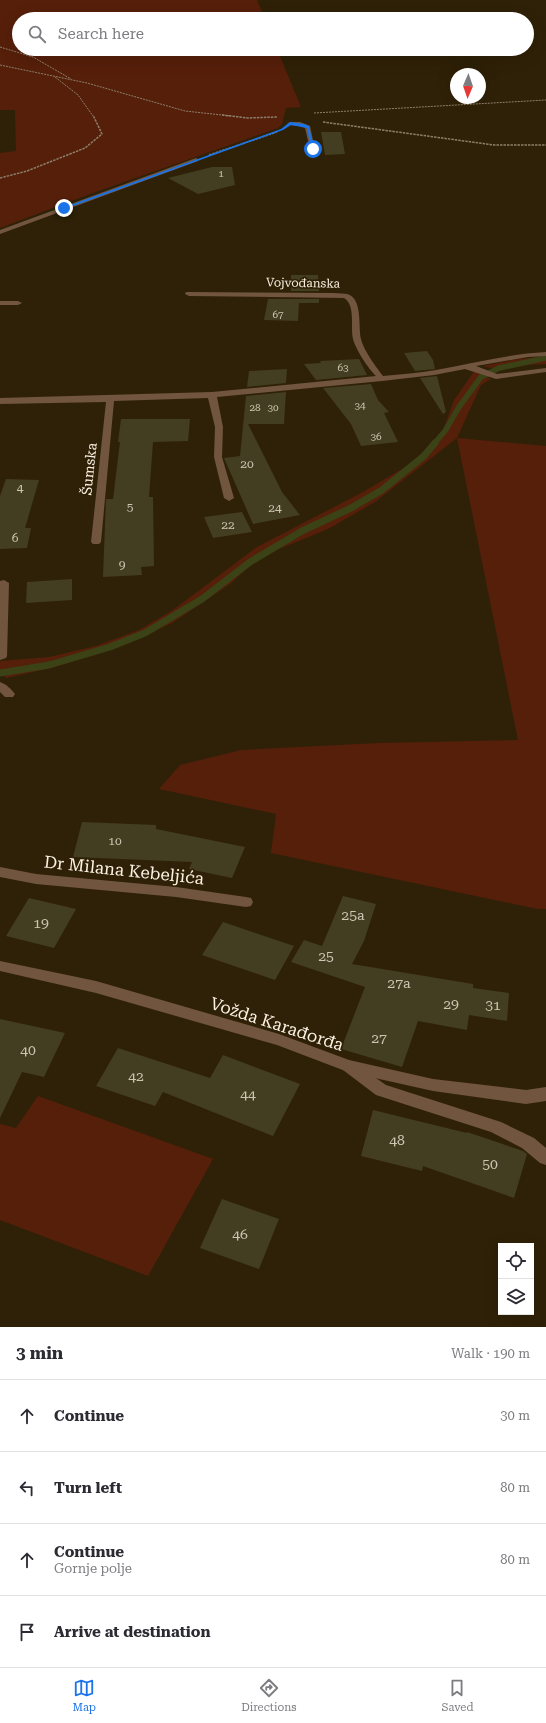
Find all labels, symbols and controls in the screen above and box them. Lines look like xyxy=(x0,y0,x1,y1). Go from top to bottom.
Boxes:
search box xyxy=(12,12,534,56)
icon: search xyxy=(26,23,48,45)
text: Search here xyxy=(58,25,144,43)
north arrow xyxy=(450,68,486,104)
route start xyxy=(304,140,322,158)
house number: 1 xyxy=(218,168,224,179)
route end xyxy=(55,199,73,217)
street label: Vojvođanska xyxy=(266,275,341,291)
house number: 67 xyxy=(272,309,284,320)
house number: 63 xyxy=(337,362,349,373)
house number: 34 xyxy=(354,400,366,411)
house number: 28 xyxy=(249,402,261,413)
house number: 30 xyxy=(267,402,279,413)
house number: 36 xyxy=(370,431,382,442)
street label: Šumska xyxy=(78,441,100,496)
house number: 20 xyxy=(240,457,254,471)
house number: 4 xyxy=(17,481,24,495)
house number: 5 xyxy=(127,500,134,514)
house number: 24 xyxy=(268,501,282,515)
house number: 22 xyxy=(221,518,235,532)
house number: 6 xyxy=(12,531,19,545)
house number: 9 xyxy=(119,558,126,572)
house number: 10 xyxy=(108,834,122,848)
street label: Dr Milana Kebeljića xyxy=(43,852,205,888)
house number: 25a xyxy=(341,907,365,923)
house number: 19 xyxy=(33,915,49,931)
house number: 25 xyxy=(318,948,334,964)
house number: 27a xyxy=(387,975,411,991)
street label: Vožda Karađorđa xyxy=(208,993,346,1055)
house number: 29 xyxy=(443,996,459,1012)
house number: 31 xyxy=(485,997,501,1013)
house number: 27 xyxy=(371,1030,387,1046)
house number: 40 xyxy=(20,1042,36,1058)
house number: 42 xyxy=(128,1068,144,1084)
house number: 44 xyxy=(240,1086,256,1102)
house number: 48 xyxy=(389,1132,405,1148)
house number: 50 xyxy=(482,1156,498,1172)
house number: 46 xyxy=(232,1226,248,1242)
map controls xyxy=(498,1243,534,1315)
button: locate xyxy=(498,1243,534,1279)
button: layers xyxy=(498,1279,534,1315)
text: 3 min xyxy=(16,1343,63,1363)
text: Walk · 190 m xyxy=(451,1346,530,1361)
icon: ahead xyxy=(16,1405,38,1427)
text: Continue xyxy=(54,1407,124,1425)
text: 30 m xyxy=(500,1408,530,1423)
icon: left xyxy=(16,1477,38,1499)
text: Turn left xyxy=(54,1479,122,1497)
text: 80 m xyxy=(500,1480,530,1495)
text: Continue xyxy=(54,1543,124,1561)
icon: ahead xyxy=(16,1549,38,1571)
text: 80 m xyxy=(500,1552,530,1567)
text: Gornje polje xyxy=(54,1561,132,1576)
icon: arrive xyxy=(16,1621,38,1643)
text: Arrive at destination xyxy=(54,1623,210,1641)
tab: Map xyxy=(73,1677,96,1714)
tab: Directions xyxy=(241,1677,296,1714)
tab: Saved xyxy=(442,1677,473,1714)

